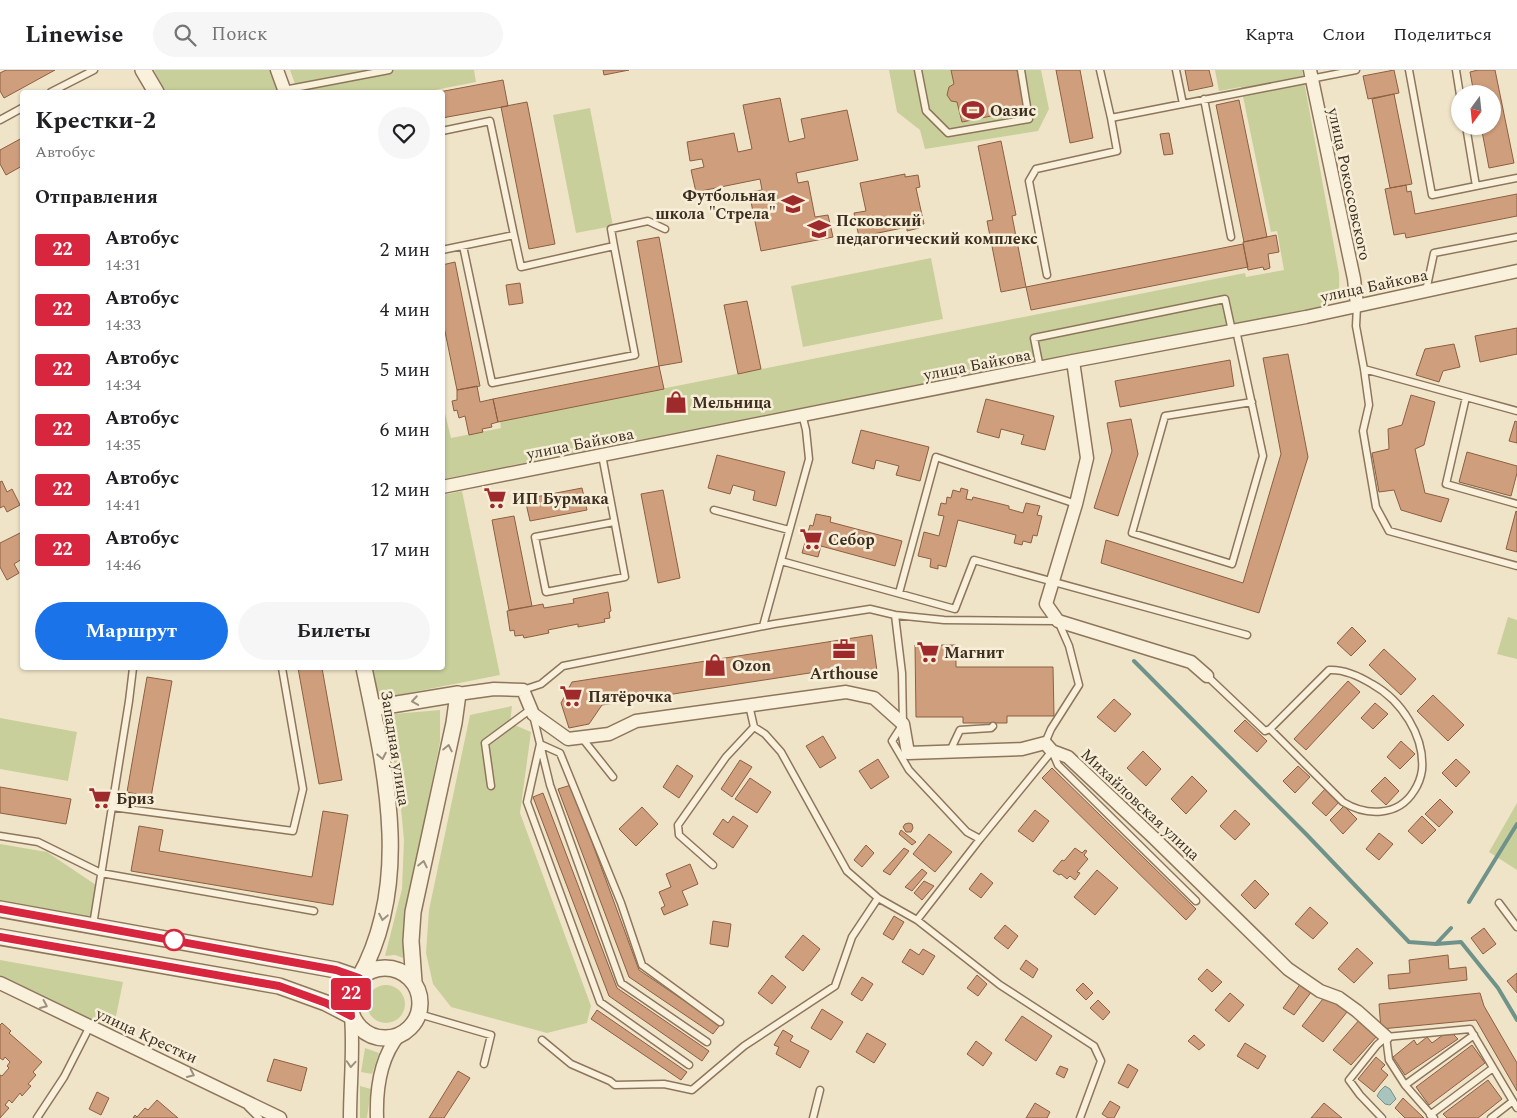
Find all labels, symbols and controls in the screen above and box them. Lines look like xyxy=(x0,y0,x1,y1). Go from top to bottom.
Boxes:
search box xyxy=(153,12,503,57)
text: Linewise xyxy=(25,17,123,53)
text: Поиск xyxy=(211,20,268,49)
icon: search xyxy=(171,21,199,49)
text: Карта xyxy=(1245,21,1294,48)
text: Слои xyxy=(1322,21,1365,48)
text: Поделиться xyxy=(1393,21,1492,48)
north arrow xyxy=(1451,85,1501,135)
map controls xyxy=(1451,85,1501,135)
sports icon: Оазис xyxy=(960,97,986,123)
place label: Оазис xyxy=(990,99,1036,123)
text: Крестки-2 xyxy=(35,103,156,139)
street label: улица Рокоссовского xyxy=(1321,105,1377,263)
button: heart xyxy=(378,107,430,159)
text: Автобус xyxy=(35,140,96,164)
text: Отправления xyxy=(35,183,158,212)
place label: Футбольная школа "Стрела" xyxy=(655,184,776,226)
school or university icon: Футбольная школа "Стрела" xyxy=(780,191,806,217)
place label: Псковский педагогический комплекс xyxy=(836,209,1038,251)
school or university icon: Псковский педагогический комплекс xyxy=(806,216,832,242)
text: Автобус xyxy=(105,224,179,253)
text: 22 xyxy=(52,236,73,263)
text: 2 мин xyxy=(380,236,430,265)
text: 14:31 xyxy=(105,253,141,277)
street label: улица Байкова xyxy=(1317,263,1430,309)
text: Автобус xyxy=(105,284,179,313)
text: 22 xyxy=(52,296,73,323)
text: 4 мин xyxy=(380,296,430,325)
text: 14:33 xyxy=(105,313,141,337)
street label: улица Байкова xyxy=(920,343,1033,387)
text: Автобус xyxy=(105,344,179,373)
text: 22 xyxy=(52,356,73,383)
text: 5 мин xyxy=(380,356,430,385)
text: 14:34 xyxy=(105,373,141,397)
shop icon: Мельница xyxy=(663,389,689,415)
place label: Мельница xyxy=(692,391,772,415)
text: Автобус xyxy=(105,404,179,433)
text: 22 xyxy=(52,416,73,443)
text: 6 мин xyxy=(380,416,430,445)
street label: улица Байкова xyxy=(523,422,636,466)
text: 14:35 xyxy=(105,433,141,457)
text: Автобус xyxy=(105,464,179,493)
text: 22 xyxy=(52,476,73,503)
text: 12 мин xyxy=(370,476,430,505)
supermarket icon: ИП Бурмака xyxy=(482,485,508,511)
place label: ИП Бурмака xyxy=(512,487,610,511)
text: 14:41 xyxy=(105,493,141,517)
text: Автобус xyxy=(105,524,179,553)
supermarket icon: Себор xyxy=(798,526,824,552)
place label: Себор xyxy=(828,528,875,552)
text: 22 xyxy=(52,536,73,563)
text: 17 мин xyxy=(370,536,430,565)
text: 14:46 xyxy=(105,553,141,577)
button: Маршрут xyxy=(35,602,228,660)
button: Билеты xyxy=(238,602,430,660)
office icon: Arthouse xyxy=(831,636,857,662)
supermarket icon: Магнит xyxy=(915,639,941,665)
place label: Магнит xyxy=(944,641,1004,665)
shop icon: Ozon xyxy=(702,652,728,678)
place label: Ozon xyxy=(732,654,771,678)
place label: Arthouse xyxy=(810,662,878,686)
supermarket icon: Пятёрочка xyxy=(558,683,584,709)
place label: Пятёрочка xyxy=(588,685,673,709)
street label: Западная улица xyxy=(374,689,416,808)
one-way arrow xyxy=(411,696,420,706)
one-way arrow xyxy=(443,743,453,752)
street label: Михайловская улица xyxy=(1075,743,1205,867)
one-way arrow xyxy=(376,752,386,760)
supermarket icon: Бриз xyxy=(87,785,113,811)
place label: Бриз xyxy=(116,787,154,811)
one-way arrow xyxy=(417,860,428,869)
one-way arrow xyxy=(378,913,388,922)
unlabelled marker xyxy=(163,929,185,951)
line badge: 22 xyxy=(328,978,374,1010)
text: 22 xyxy=(341,980,361,1007)
one-way arrow xyxy=(39,998,48,1009)
street label: улица Крестки xyxy=(91,1001,201,1070)
one-way arrow xyxy=(346,1061,357,1069)
one-way arrow xyxy=(186,1068,195,1078)

